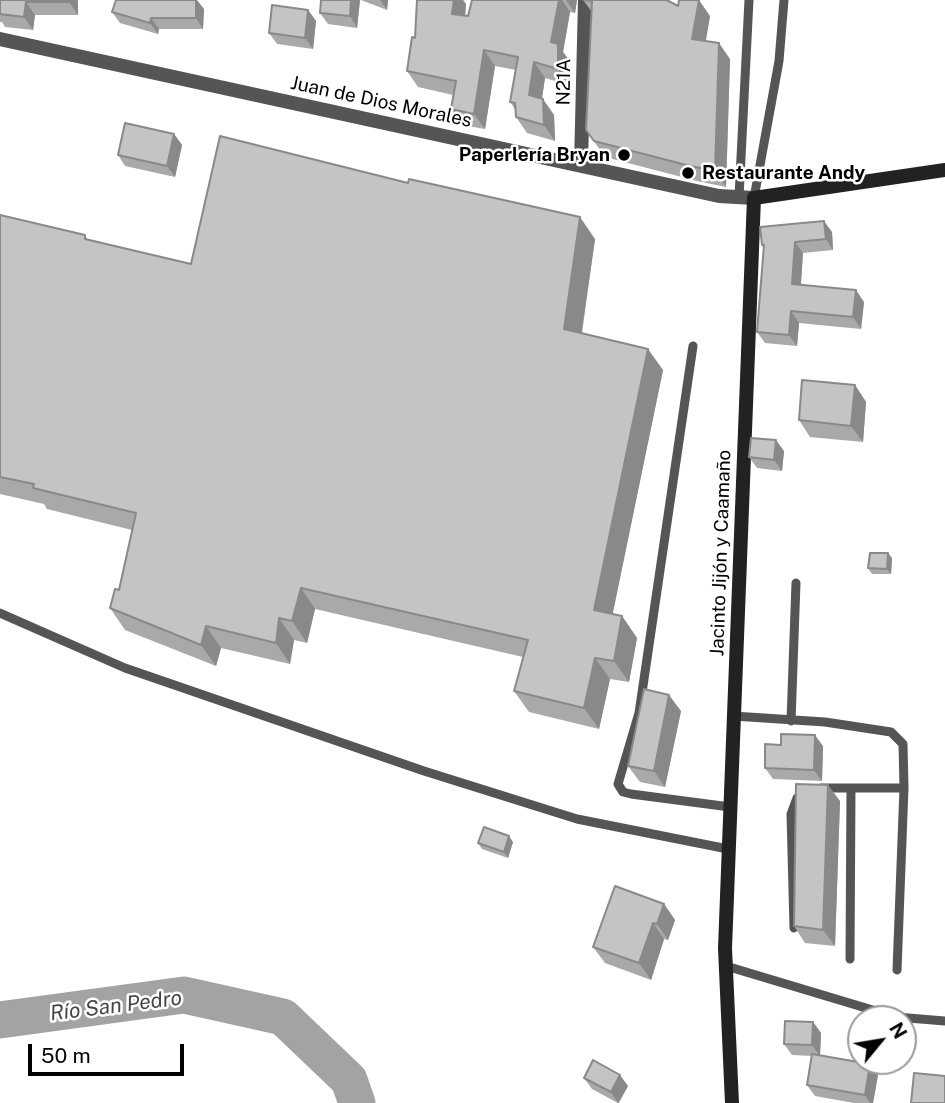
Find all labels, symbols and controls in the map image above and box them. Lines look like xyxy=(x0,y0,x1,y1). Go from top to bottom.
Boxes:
street label: N21A xyxy=(552,58,576,106)
street label: Juan de Dios Morales xyxy=(288,72,474,132)
place label: Paperlería Bryan xyxy=(459,144,610,166)
marker: Paperlería Bryan xyxy=(616,147,632,163)
place label: Restaurante Andy xyxy=(702,162,865,184)
marker: Restaurante Andy xyxy=(680,165,696,181)
street label: Jacinto Jijón y Caamaño xyxy=(706,449,736,657)
water label: Río San Pedro xyxy=(49,985,183,1027)
north arrow xyxy=(847,1005,917,1075)
text: N xyxy=(885,1019,912,1042)
scale bar xyxy=(32,1030,187,1074)
text: 50 m xyxy=(41,1043,91,1068)

